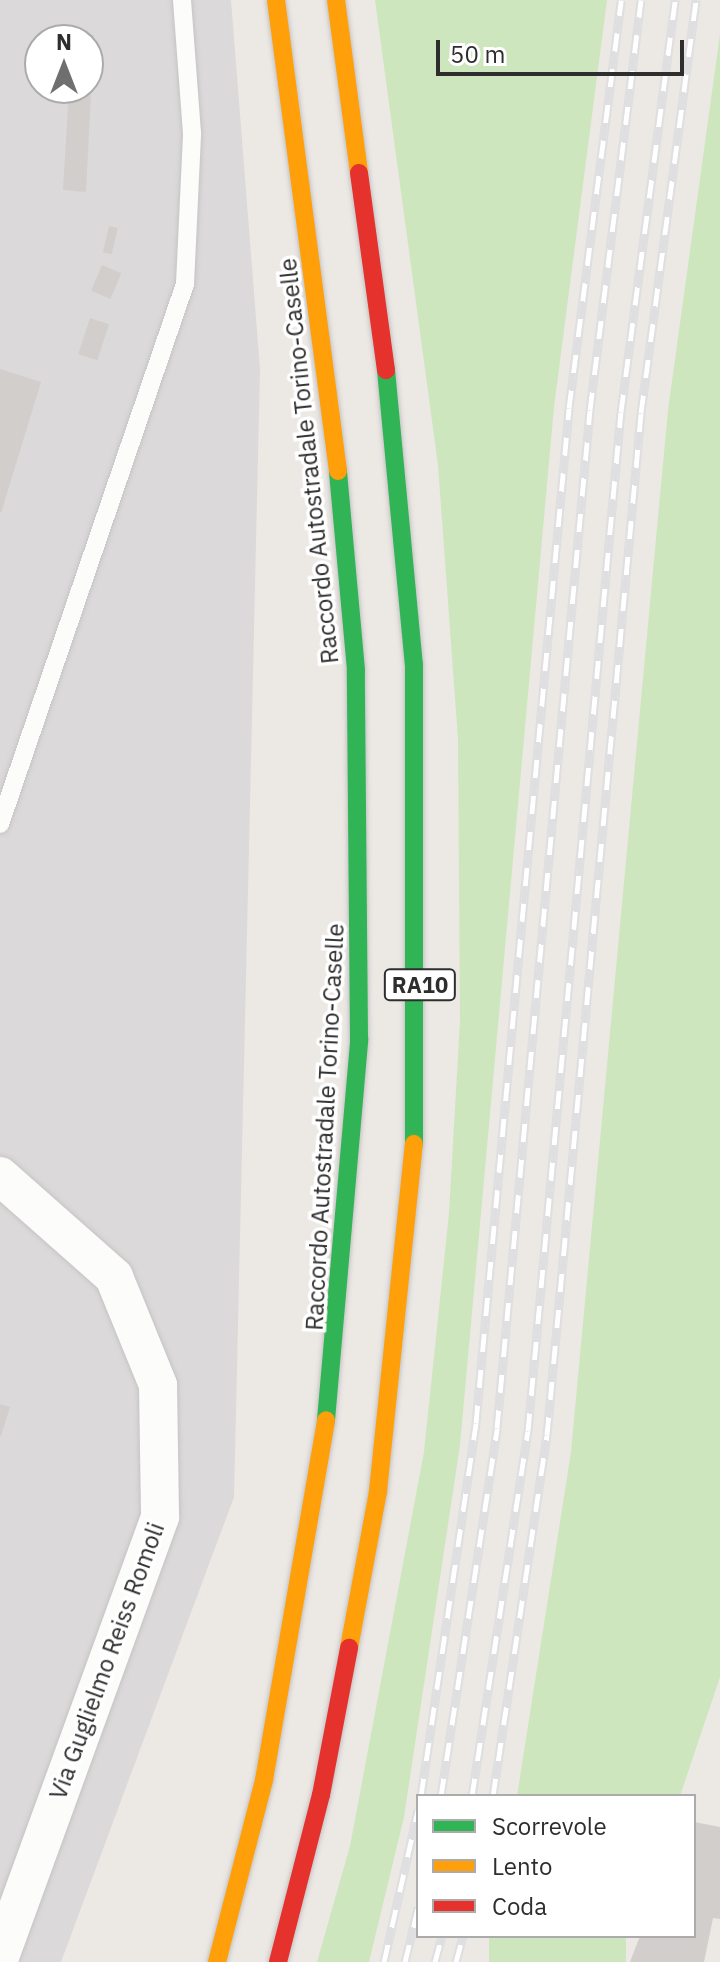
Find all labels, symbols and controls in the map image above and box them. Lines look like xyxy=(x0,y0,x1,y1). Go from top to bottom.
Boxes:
north arrow xyxy=(24,24,104,104)
scale bar xyxy=(440,24,688,74)
text: N xyxy=(56,27,72,56)
text: 50 m xyxy=(450,38,505,70)
street label: Raccordo Autostradale Torino-Caselle xyxy=(273,257,345,665)
street label: Raccordo Autostradale Torino-Caselle xyxy=(300,923,350,1331)
road number: RA10 xyxy=(382,967,458,1003)
street label: Via Guglielmo Reiss Romoli xyxy=(43,1519,171,1803)
legend xyxy=(416,1794,696,1938)
text: Scorrevole xyxy=(492,1810,607,1842)
text: Lento xyxy=(492,1850,552,1882)
text: Coda xyxy=(492,1890,547,1922)

